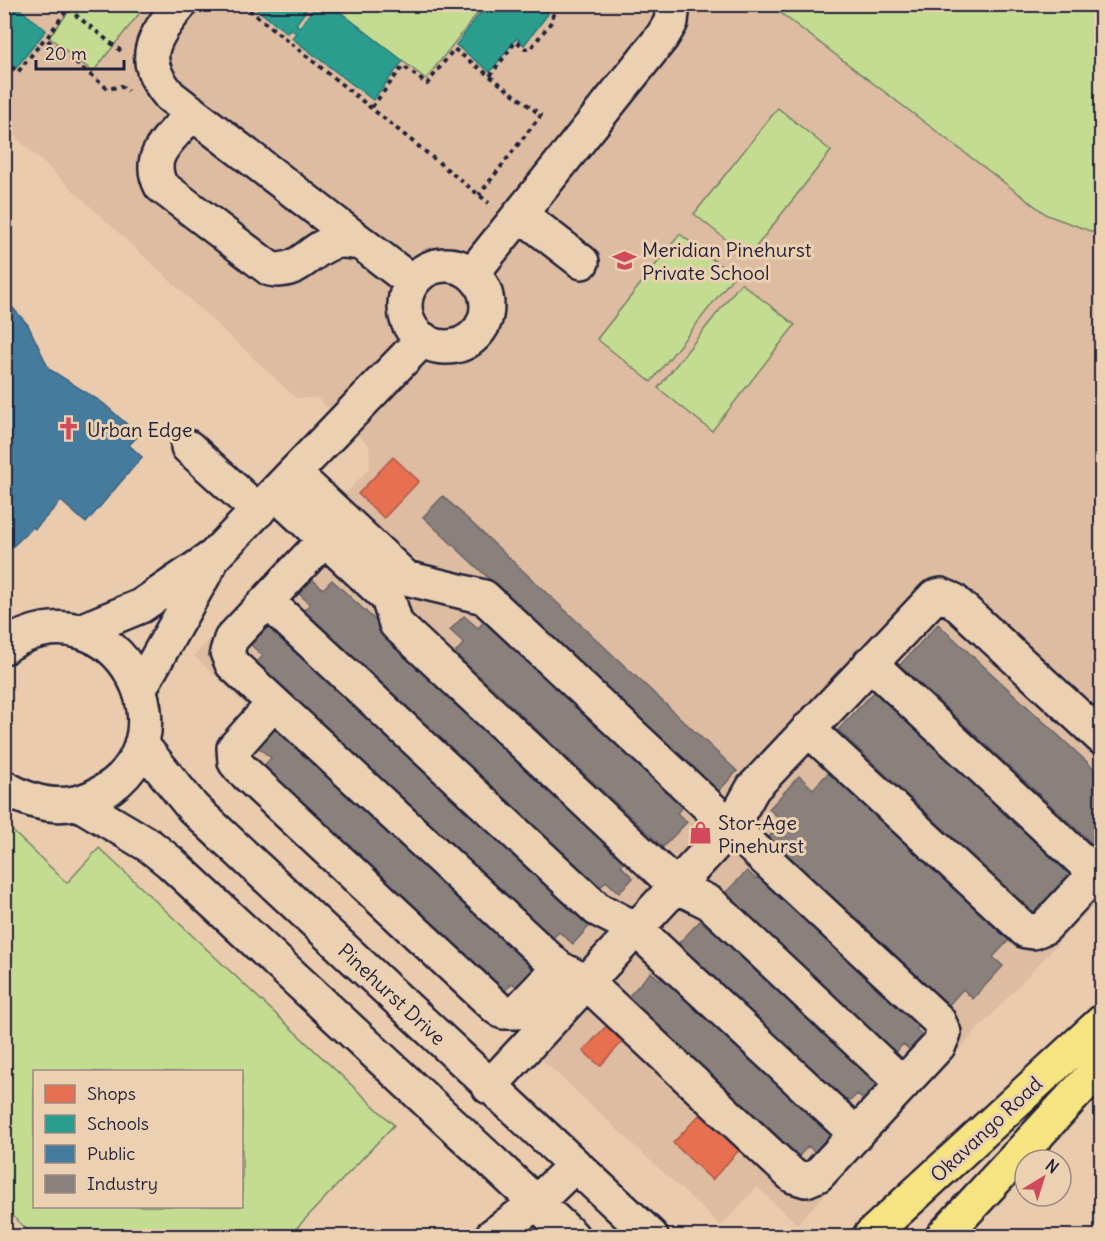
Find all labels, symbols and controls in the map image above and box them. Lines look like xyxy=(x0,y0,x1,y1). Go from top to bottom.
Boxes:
scale bar xyxy=(36,33,124,71)
text: 20 m xyxy=(45,42,87,65)
place label: Meridian Pinehurst Private School xyxy=(642,237,812,285)
school or university icon: Meridian Pinehurst Private School xyxy=(611,247,637,273)
church icon: Urban Edge xyxy=(56,416,82,442)
place label: Urban Edge xyxy=(87,417,193,442)
place label: Stor-Age Pinehurst xyxy=(718,810,804,858)
shop icon: Stor-Age Pinehurst xyxy=(687,820,713,846)
street label: Pinehurst Drive xyxy=(333,938,451,1050)
legend xyxy=(33,1070,243,1208)
street label: Okavango Road xyxy=(925,1071,1047,1187)
text: Shops xyxy=(87,1082,136,1105)
text: Schools xyxy=(87,1112,149,1135)
text: Public xyxy=(87,1142,136,1165)
north arrow xyxy=(1013,1148,1073,1208)
text: N xyxy=(1042,1155,1063,1177)
text: Industry xyxy=(87,1172,158,1195)

